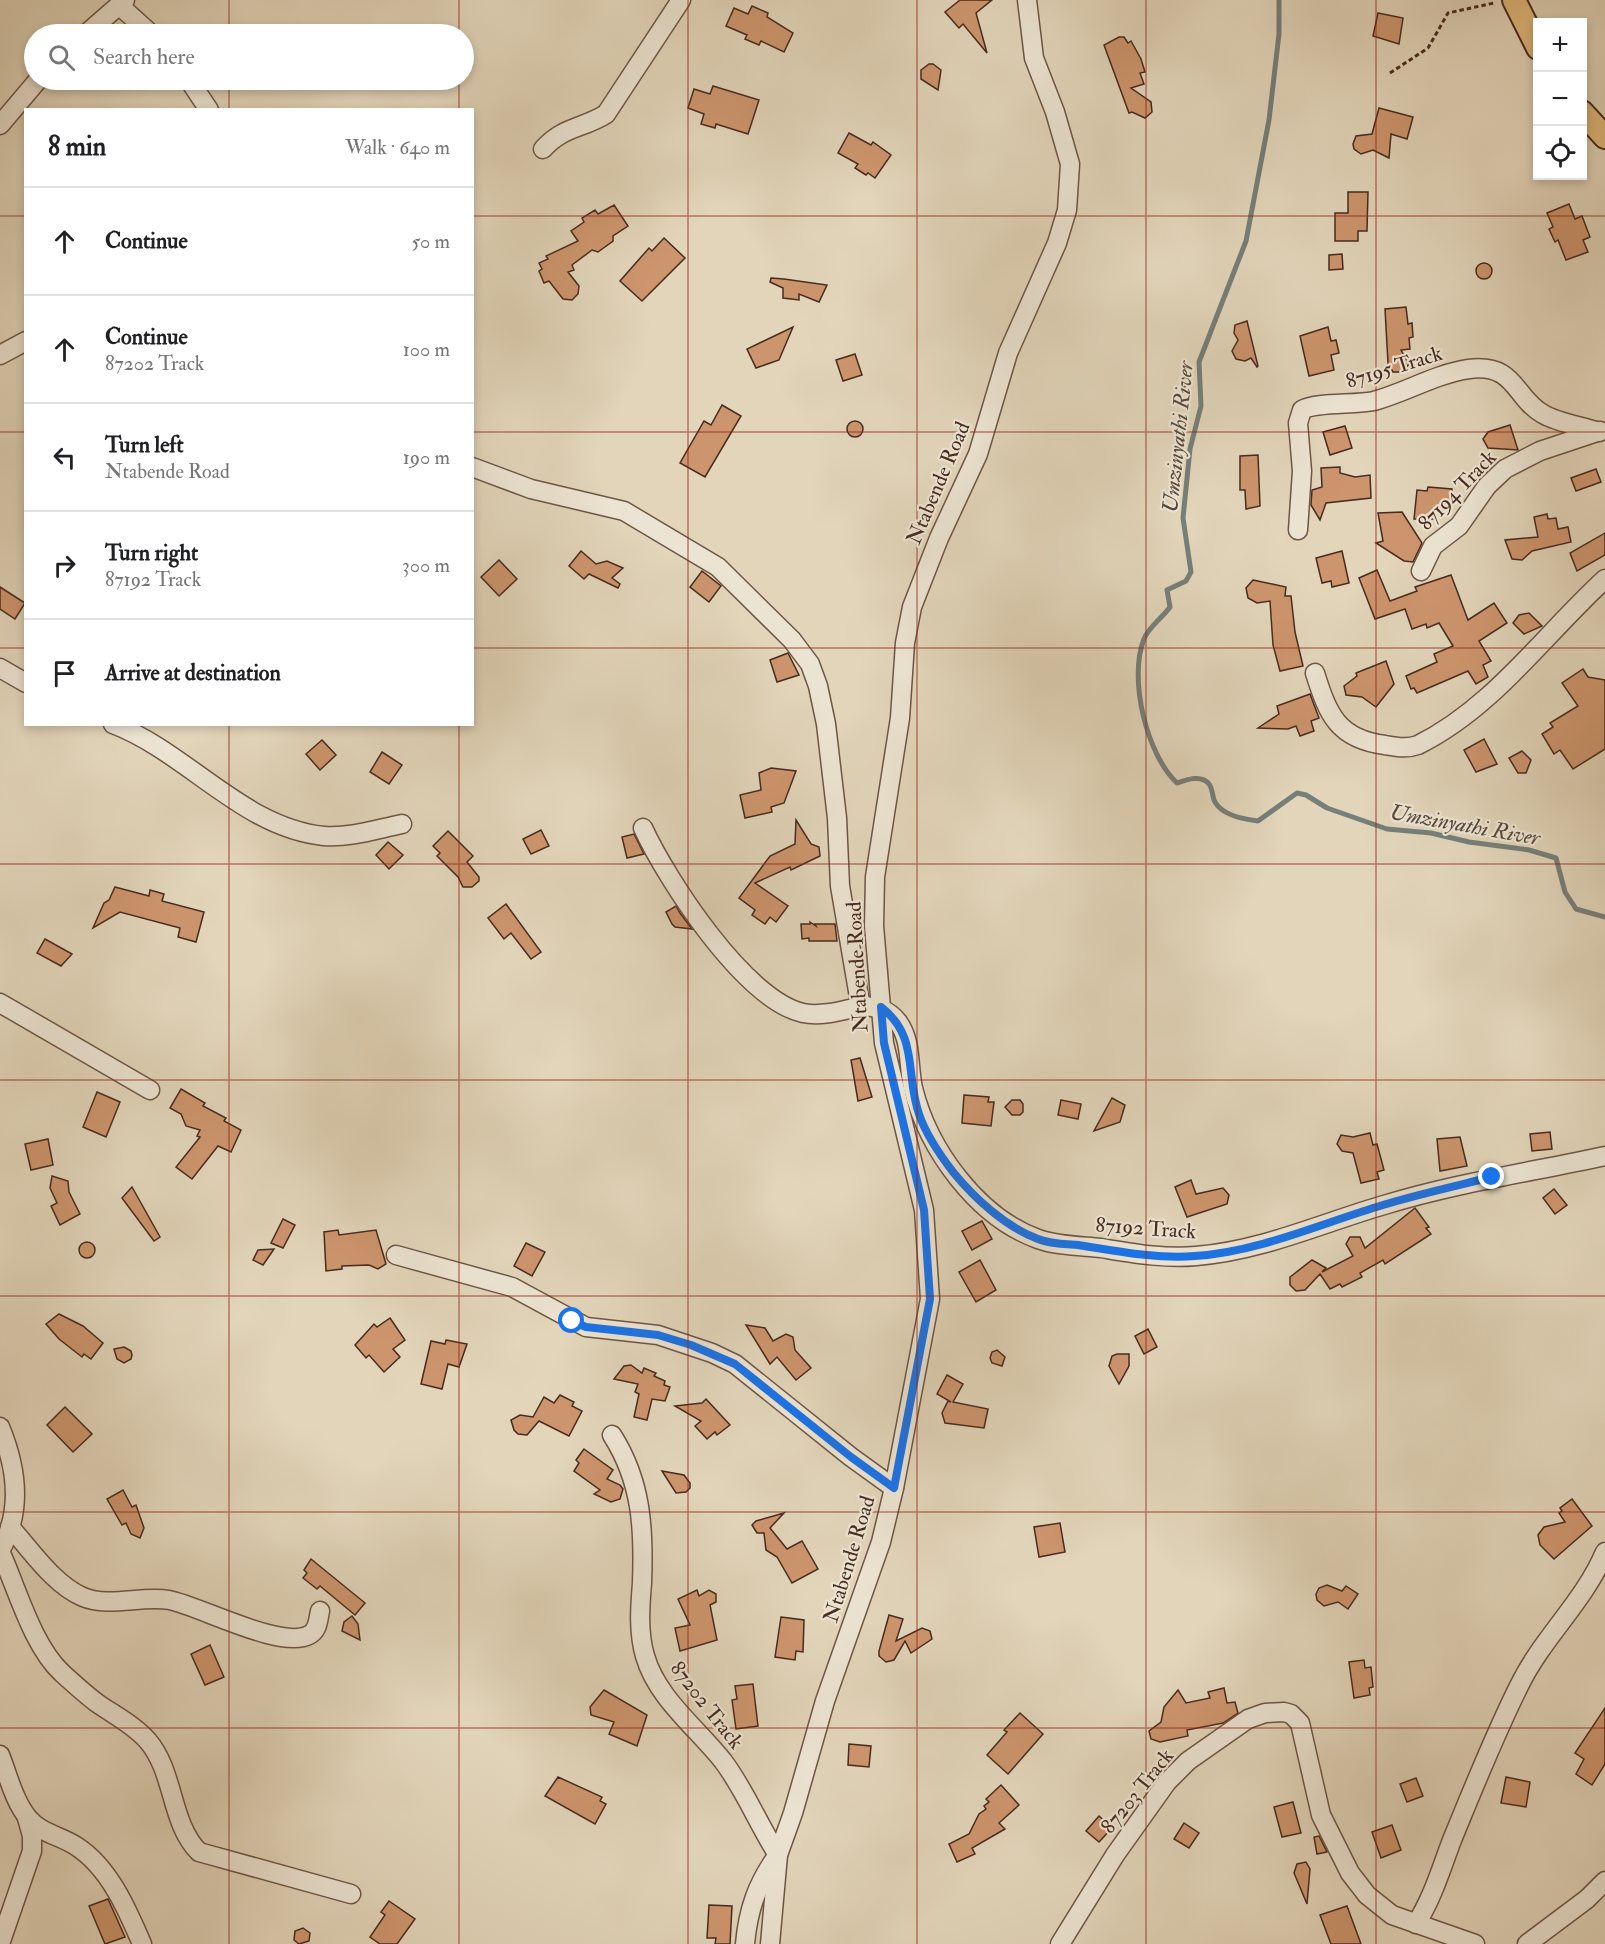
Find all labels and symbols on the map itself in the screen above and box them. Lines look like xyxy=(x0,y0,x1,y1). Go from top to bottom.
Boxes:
street label: 87195 Track xyxy=(1343,340,1446,395)
water label: Umzinyathi River xyxy=(1156,358,1200,514)
street label: Ntabende Road xyxy=(900,417,977,549)
street label: 87194 Track xyxy=(1412,444,1502,536)
water label: Umzinyathi River xyxy=(1387,798,1544,852)
street label: Ntabende Road xyxy=(841,900,874,1033)
route end xyxy=(1478,1163,1504,1189)
street label: 87192 Track xyxy=(1095,1212,1197,1245)
route start xyxy=(558,1307,584,1333)
street label: Ntabende Road xyxy=(817,1492,882,1626)
street label: 87202 Track xyxy=(664,1656,749,1755)
street label: 87203 Track xyxy=(1095,1743,1180,1839)

